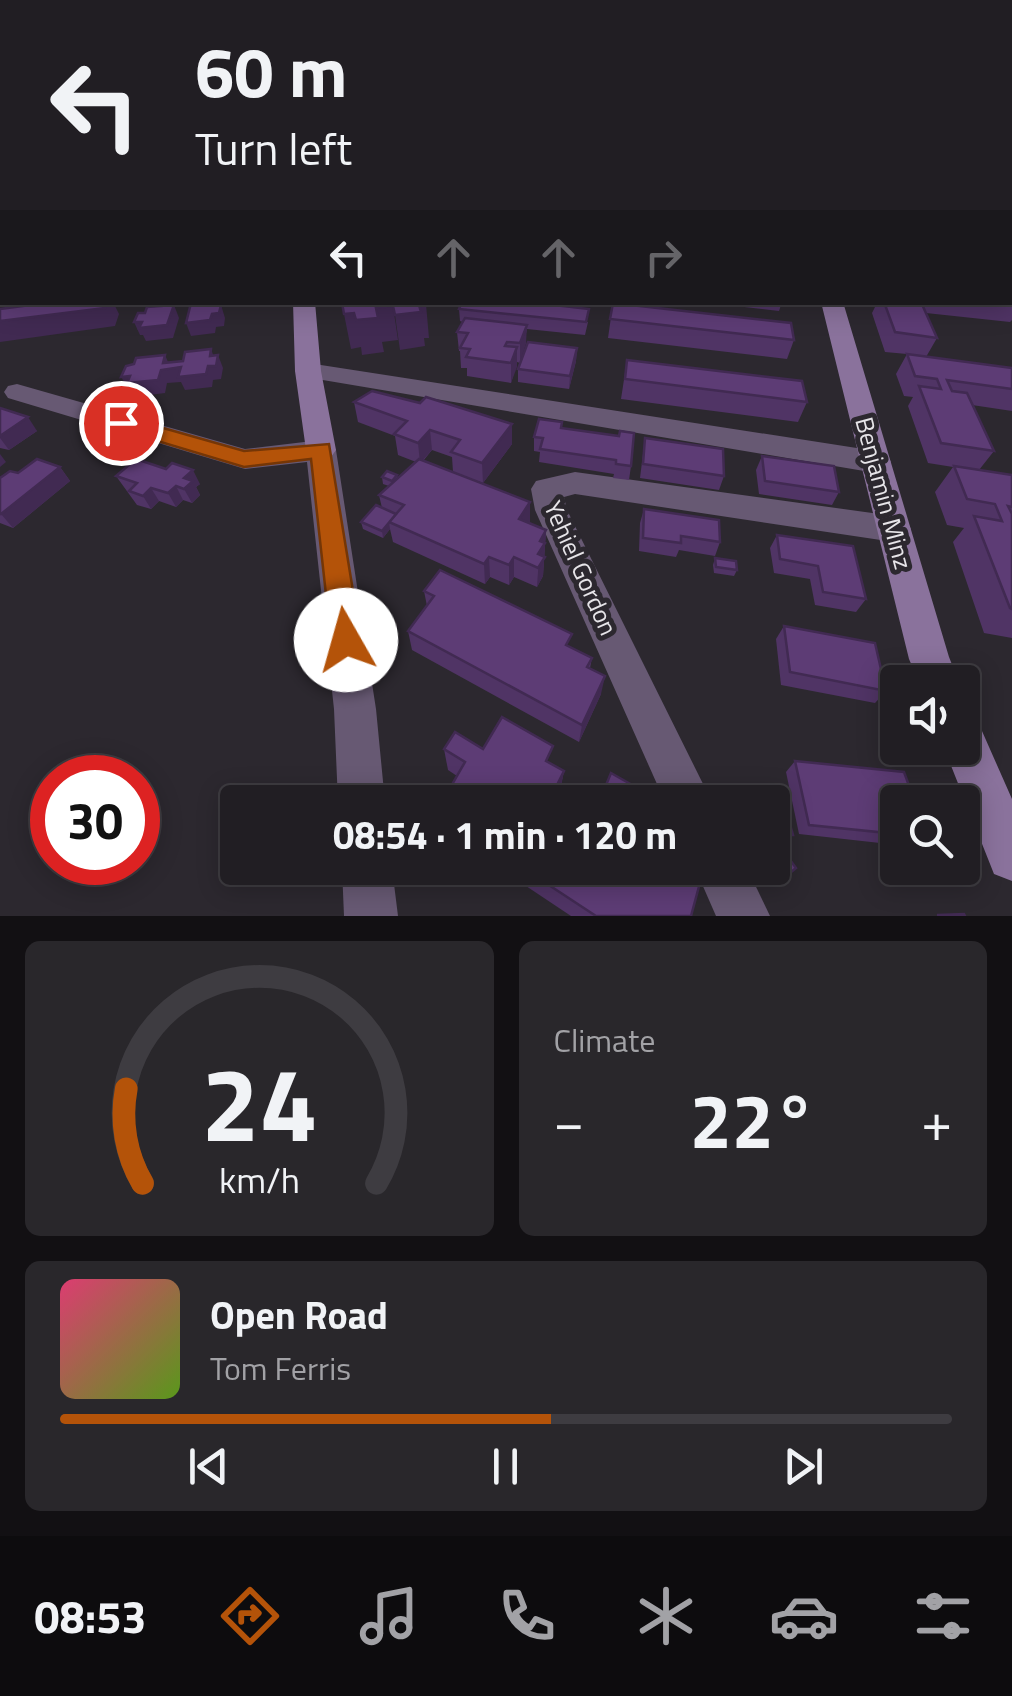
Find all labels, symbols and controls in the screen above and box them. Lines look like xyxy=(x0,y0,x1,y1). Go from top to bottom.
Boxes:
text: 60 m xyxy=(195,18,348,124)
icon: left xyxy=(30,40,160,170)
text: Turn left xyxy=(195,114,352,182)
icon: left xyxy=(321,230,376,285)
icon: ahead xyxy=(426,230,481,285)
icon: ahead xyxy=(531,230,586,285)
icon: right xyxy=(636,230,691,285)
pin xyxy=(79,381,164,466)
icon: arrive xyxy=(94,396,149,451)
street label: Benjamin Minz xyxy=(845,413,923,573)
street label: Yehiel Gordon xyxy=(534,495,628,641)
position arrow xyxy=(294,588,398,692)
map controls xyxy=(880,665,980,885)
button: sound xyxy=(880,665,980,765)
speed limit sign: 30 xyxy=(30,755,160,885)
button: search xyxy=(880,785,980,885)
text: 08:54 · 1 min · 120 m xyxy=(333,806,677,864)
text: Climate xyxy=(554,1016,655,1064)
text: 24 xyxy=(201,1023,317,1181)
text: 22° xyxy=(690,1063,816,1177)
text: − xyxy=(554,1079,584,1162)
text: + xyxy=(921,1079,952,1162)
text: km/h xyxy=(219,1152,300,1207)
text: Open Road xyxy=(210,1286,388,1344)
text: Tom Ferris xyxy=(210,1344,351,1392)
icon: previous xyxy=(181,1439,236,1494)
icon: pause xyxy=(478,1439,533,1494)
icon: next xyxy=(776,1439,831,1494)
icon: directions xyxy=(215,1581,285,1651)
icon: music xyxy=(354,1581,424,1651)
icon: phone xyxy=(492,1581,562,1651)
icon: climate xyxy=(631,1581,701,1651)
icon: car xyxy=(769,1581,839,1651)
icon: filters xyxy=(908,1581,978,1651)
text: 08:53 xyxy=(34,1582,147,1650)

